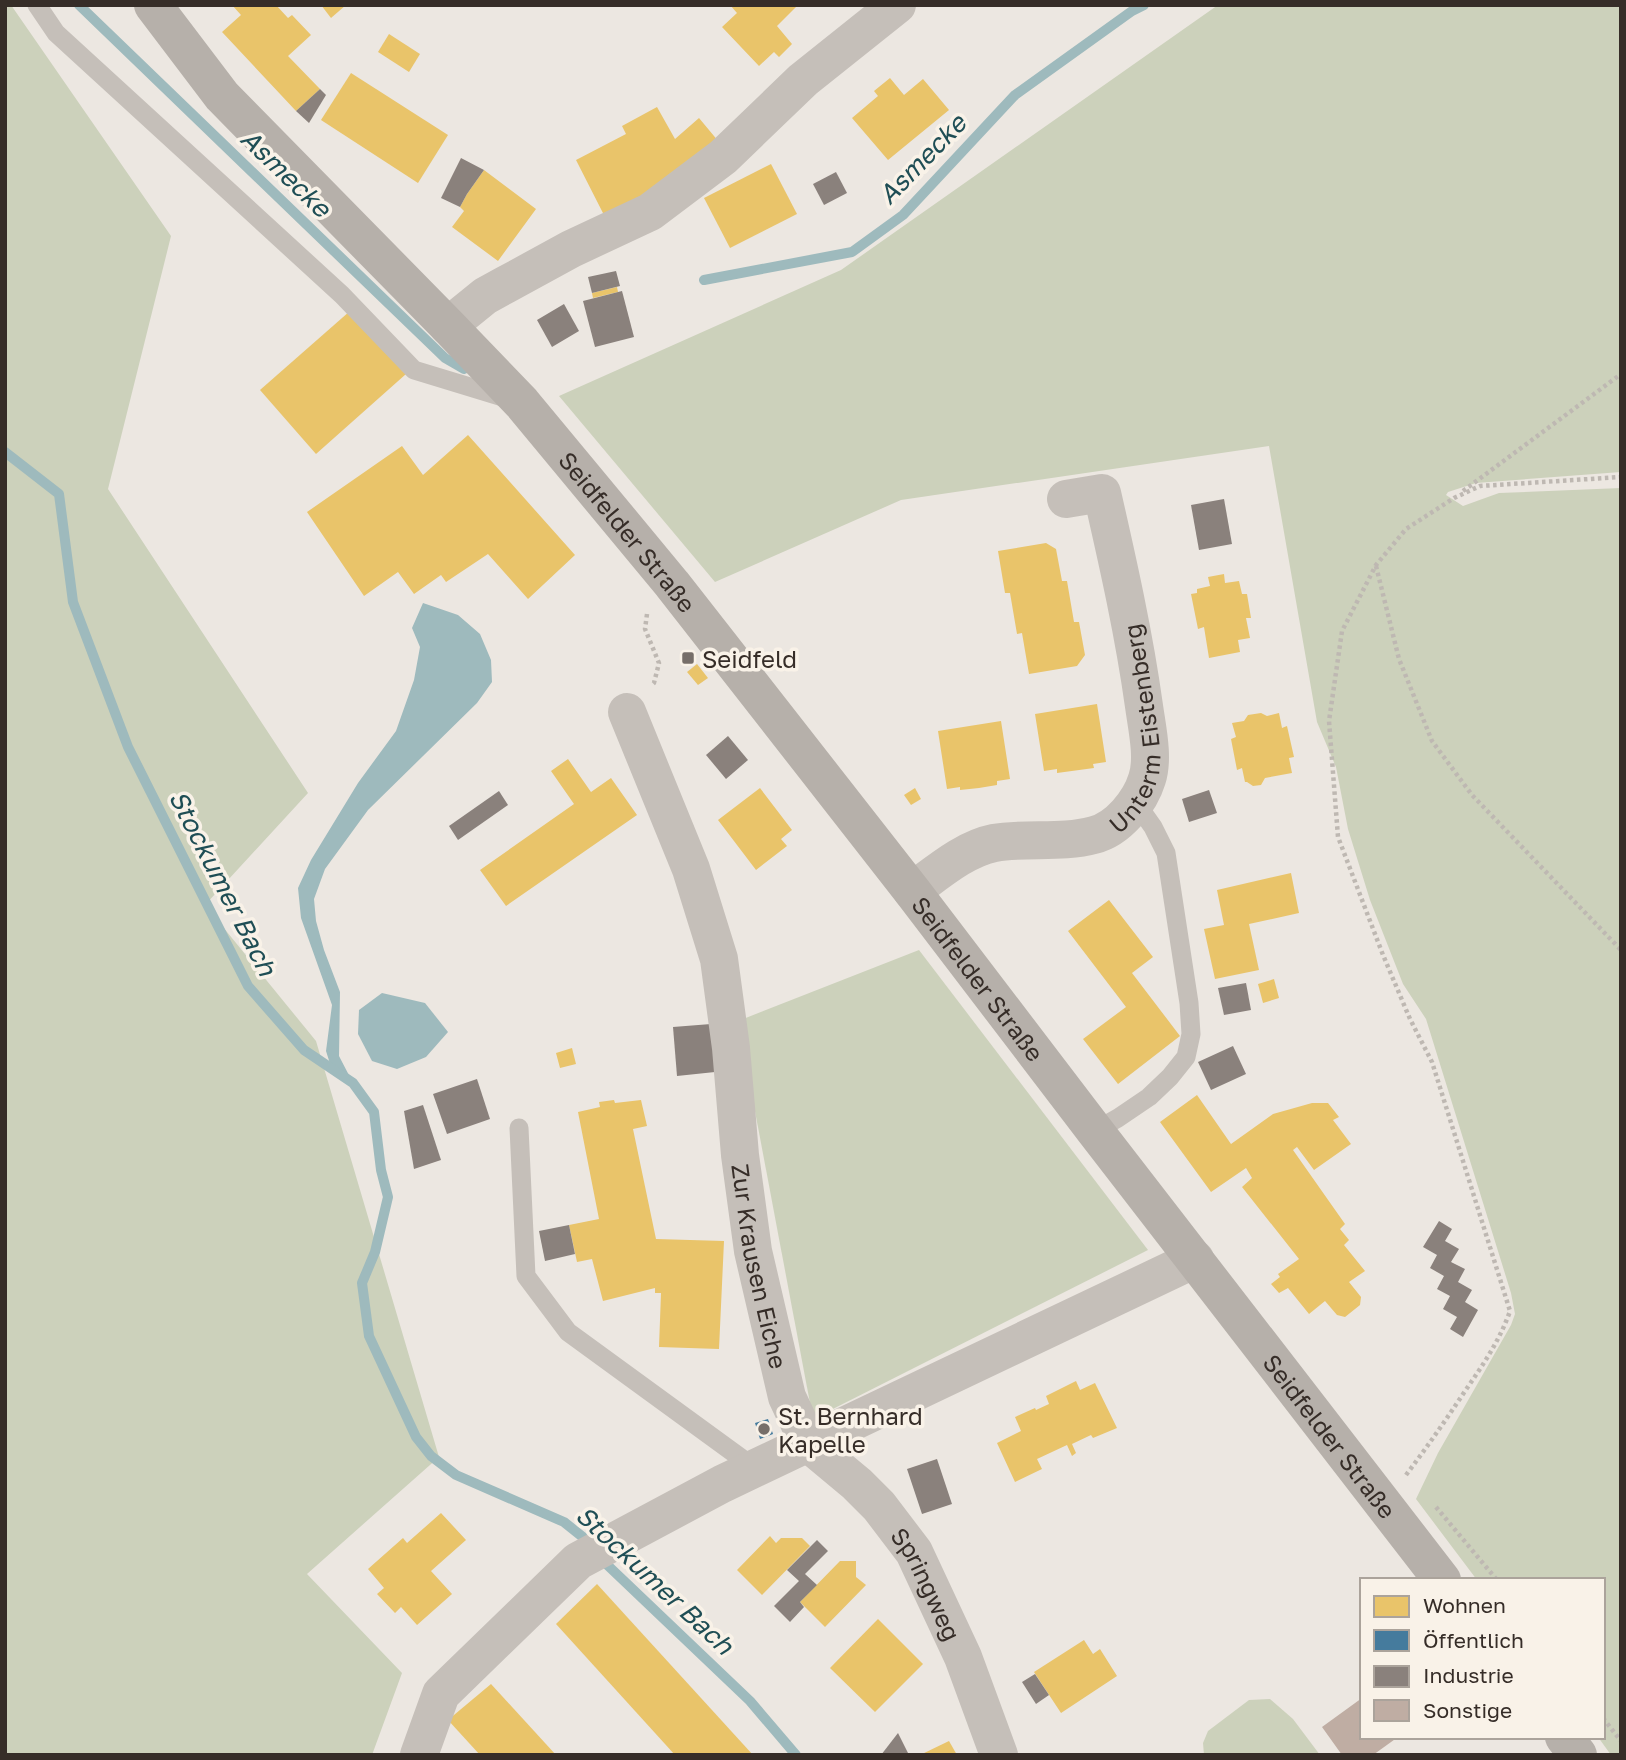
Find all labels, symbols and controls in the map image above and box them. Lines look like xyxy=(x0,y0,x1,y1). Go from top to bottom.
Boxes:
water label: Asmecke xyxy=(872,106,974,210)
water label: Asmecke xyxy=(235,123,339,225)
street label: Seidfelder Straße xyxy=(553,445,703,618)
street label: Unterm Eistenberg xyxy=(1102,622,1165,838)
place label: Seidfeld xyxy=(702,644,797,673)
marker: Seidfeld xyxy=(680,650,696,666)
water label: Stockumer Bach xyxy=(163,785,284,982)
street label: Seidfelder Straße xyxy=(907,890,1051,1066)
street label: Zur Krausen Eiche xyxy=(727,1162,794,1371)
street label: Seidfelder Straße xyxy=(1258,1348,1403,1523)
place label: St. Bernhard Kapelle xyxy=(778,1401,923,1458)
marker: St. Bernhard Kapelle xyxy=(756,1421,772,1437)
water label: Stockumer Bach xyxy=(570,1499,741,1661)
street label: Springweg xyxy=(886,1521,968,1645)
legend xyxy=(1360,1578,1605,1739)
text: Wohnen xyxy=(1423,1592,1506,1618)
text: Öffentlich xyxy=(1423,1627,1524,1653)
text: Industrie xyxy=(1423,1662,1514,1688)
text: Sonstige xyxy=(1423,1697,1512,1723)

